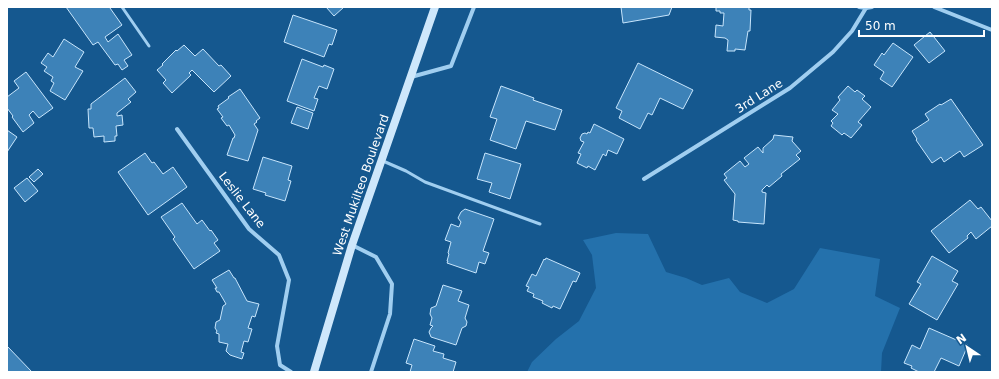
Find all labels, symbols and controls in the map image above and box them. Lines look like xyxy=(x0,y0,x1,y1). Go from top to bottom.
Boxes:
scale bar xyxy=(859,12,984,38)
text: 50 m xyxy=(865,19,896,33)
street label: 3rd Lane xyxy=(733,76,785,116)
street label: West Mukilteo Boulevard xyxy=(330,112,392,258)
street label: Leslie Lane xyxy=(216,169,268,231)
north arrow xyxy=(947,327,987,367)
text: N xyxy=(954,331,969,347)

